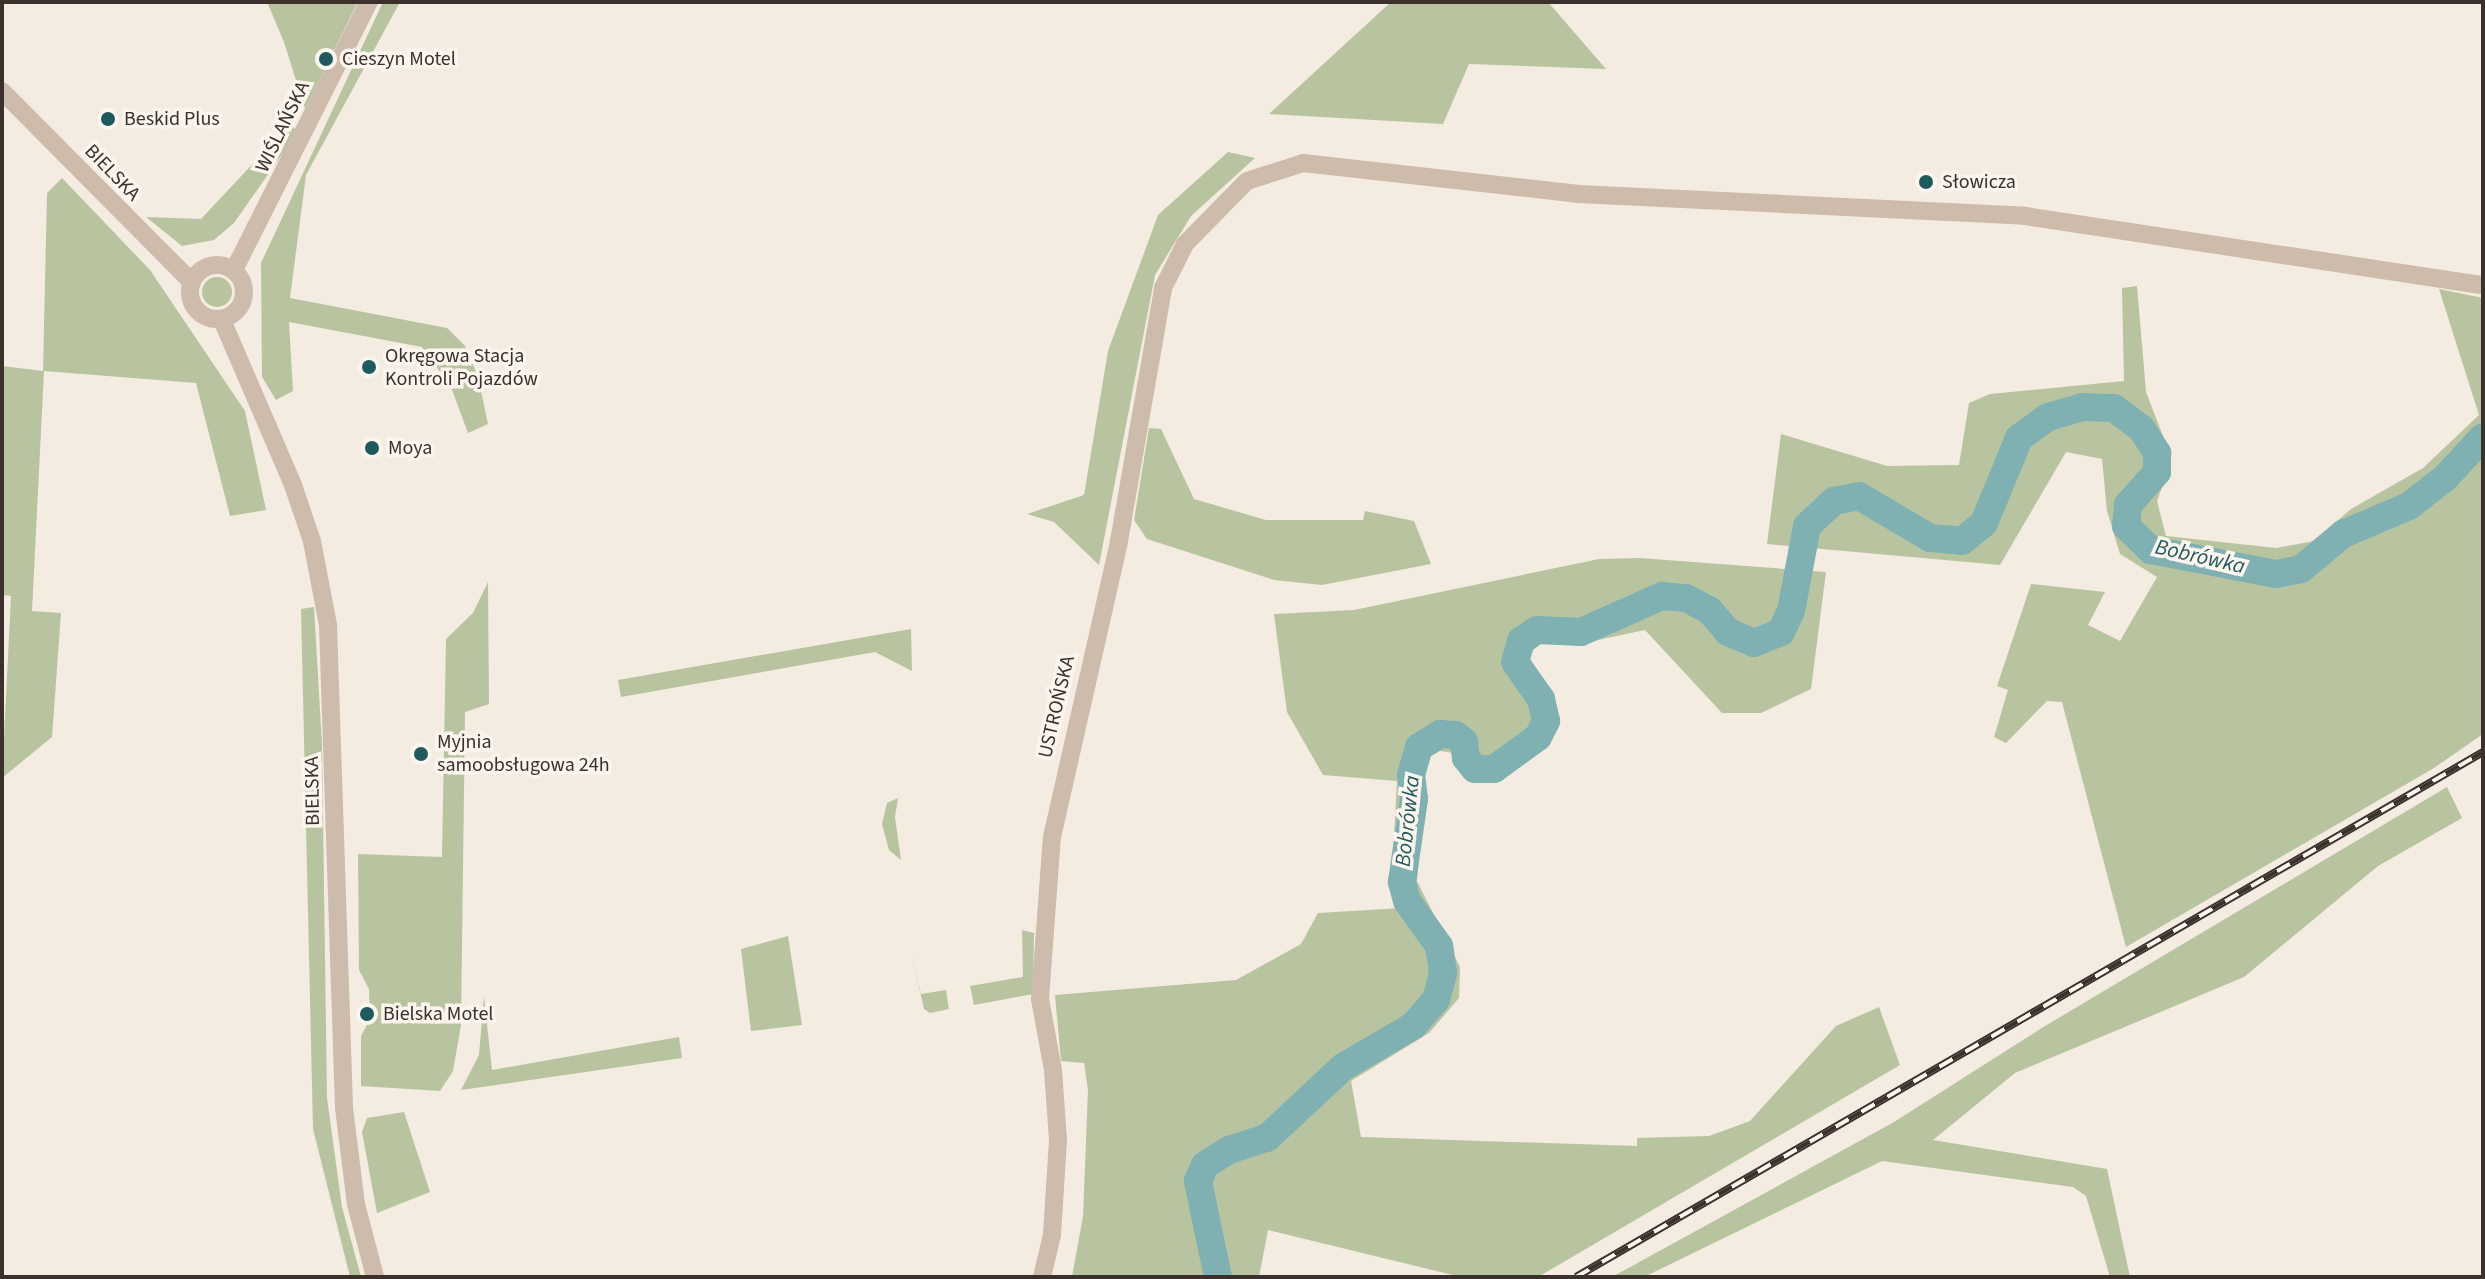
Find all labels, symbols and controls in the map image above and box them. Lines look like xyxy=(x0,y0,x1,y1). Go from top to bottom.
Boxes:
place label: Cieszyn Motel xyxy=(342,47,456,71)
marker: Cieszyn Motel xyxy=(317,50,335,68)
street label: WIŚLAŃSKA xyxy=(251,78,315,176)
place label: Beskid Plus xyxy=(124,107,220,131)
marker: Beskid Plus xyxy=(99,110,117,128)
street label: BIELSKA xyxy=(79,140,145,206)
place label: Słowicza xyxy=(1942,170,2016,194)
marker: Słowicza xyxy=(1917,173,1935,191)
place label: Okręgowa Stacja Kontroli Pojazdów xyxy=(385,344,538,391)
marker: Okręgowa Stacja Kontroli Pojazdów xyxy=(360,358,378,376)
place label: Moya xyxy=(388,436,432,460)
marker: Moya xyxy=(363,439,381,457)
water label: Bobrówka xyxy=(2152,534,2248,580)
street label: USTROŃSKA xyxy=(1034,654,1080,760)
place label: Myjnia samoobsługowa 24h xyxy=(437,730,610,777)
marker: Myjnia samoobsługowa 24h xyxy=(412,745,430,763)
street label: BIELSKA xyxy=(300,756,326,826)
water label: Bobrówka xyxy=(1390,774,1426,868)
place label: Bielska Motel xyxy=(383,1002,493,1026)
marker: Bielska Motel xyxy=(358,1005,376,1023)

